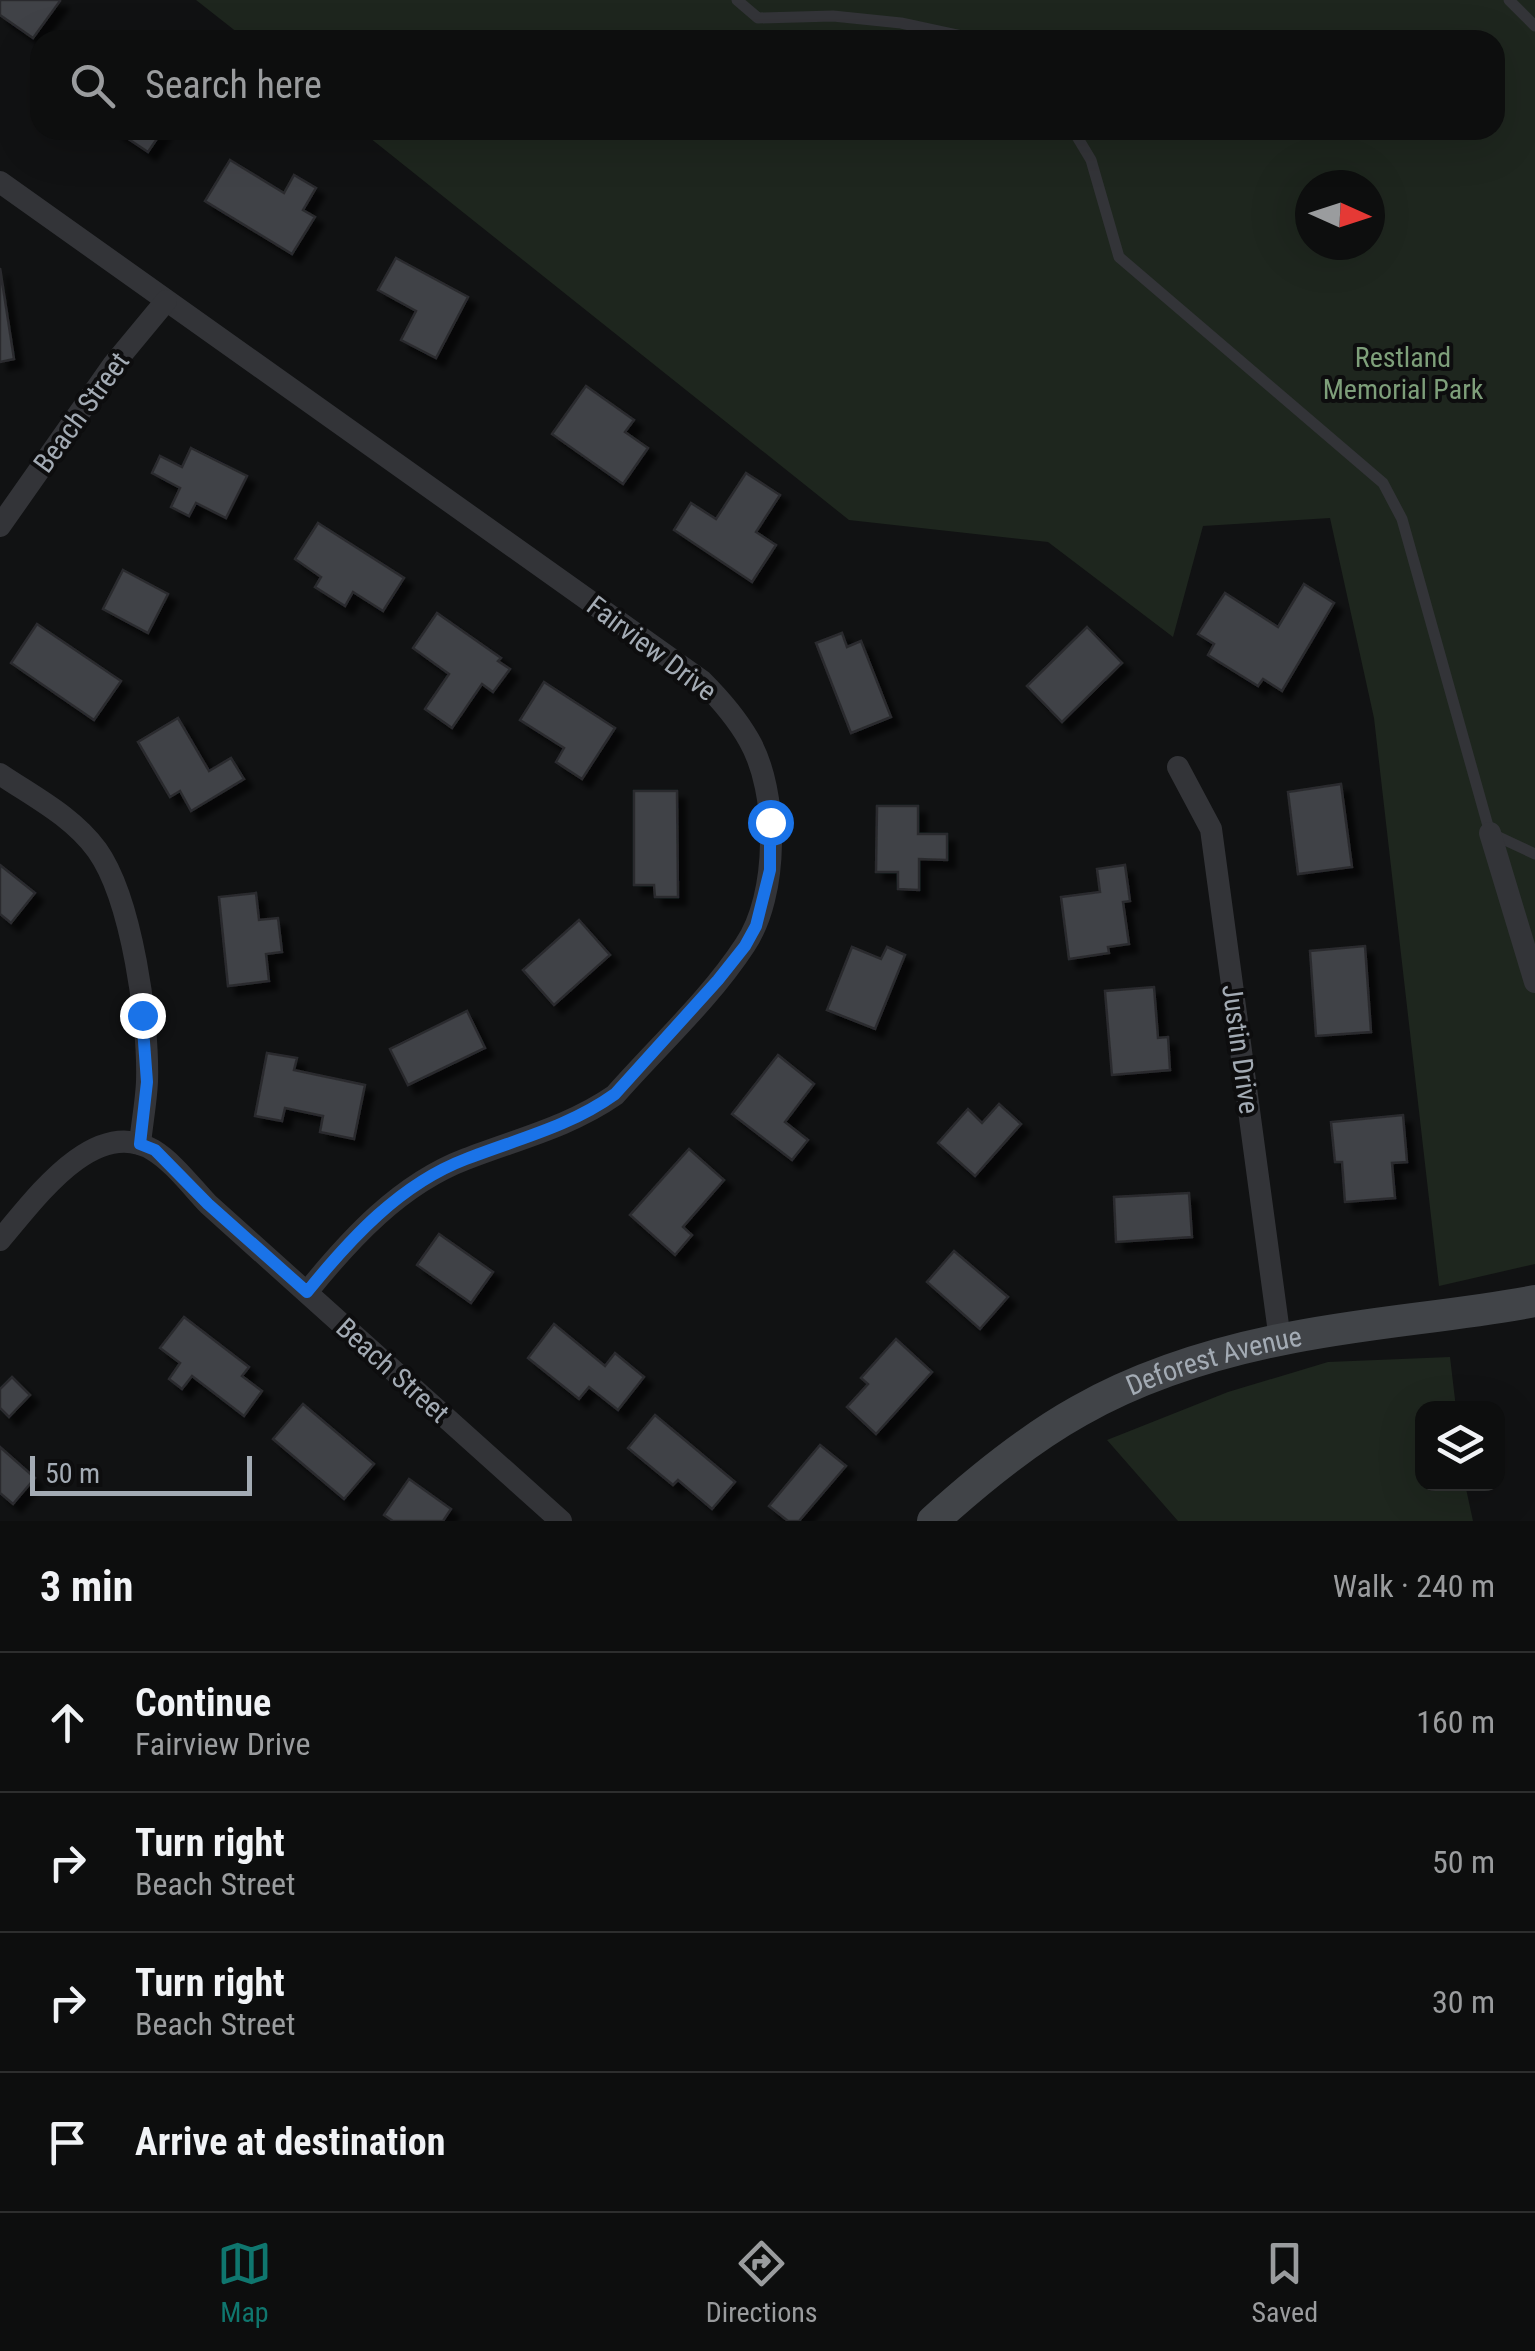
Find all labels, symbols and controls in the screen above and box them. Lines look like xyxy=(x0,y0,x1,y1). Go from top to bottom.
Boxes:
search box xyxy=(30,30,1505,140)
icon: search xyxy=(65,58,120,113)
text: Search here xyxy=(145,63,322,107)
north arrow xyxy=(1295,170,1385,260)
park label: Restland Memorial Park xyxy=(1323,341,1484,406)
street label: Beach Street xyxy=(27,346,136,479)
street label: Fairview Drive xyxy=(580,589,723,708)
route start xyxy=(748,800,794,846)
street label: Justin Drive xyxy=(1215,982,1266,1116)
route end xyxy=(120,993,166,1039)
street label: Beach Street xyxy=(329,1311,456,1430)
street label: Deforest Avenue xyxy=(1121,1320,1304,1403)
map controls xyxy=(1415,1401,1505,1491)
button: layers xyxy=(1415,1401,1505,1491)
scale bar xyxy=(30,1451,252,1496)
text: 50 m xyxy=(45,1457,100,1490)
text: 3 min xyxy=(40,1562,133,1611)
text: Walk · 240 m xyxy=(1333,1567,1495,1605)
text: Continue xyxy=(135,1681,271,1725)
icon: ahead xyxy=(40,1695,95,1750)
text: 160 m xyxy=(1416,1703,1495,1741)
text: Fairview Drive xyxy=(135,1725,311,1763)
text: Turn right xyxy=(135,1821,285,1865)
icon: right xyxy=(40,1835,95,1890)
text: 50 m xyxy=(1432,1843,1495,1881)
text: Beach Street xyxy=(135,1865,295,1903)
text: Turn right xyxy=(135,1961,285,2005)
icon: right xyxy=(40,1975,95,2030)
text: 30 m xyxy=(1432,1983,1495,2021)
text: Beach Street xyxy=(135,2005,295,2043)
icon: arrive xyxy=(40,2115,95,2170)
text: Arrive at destination xyxy=(135,2120,445,2164)
tab: Map xyxy=(217,2236,272,2329)
tab: Directions xyxy=(706,2236,818,2329)
tab: Saved xyxy=(1251,2236,1318,2329)

